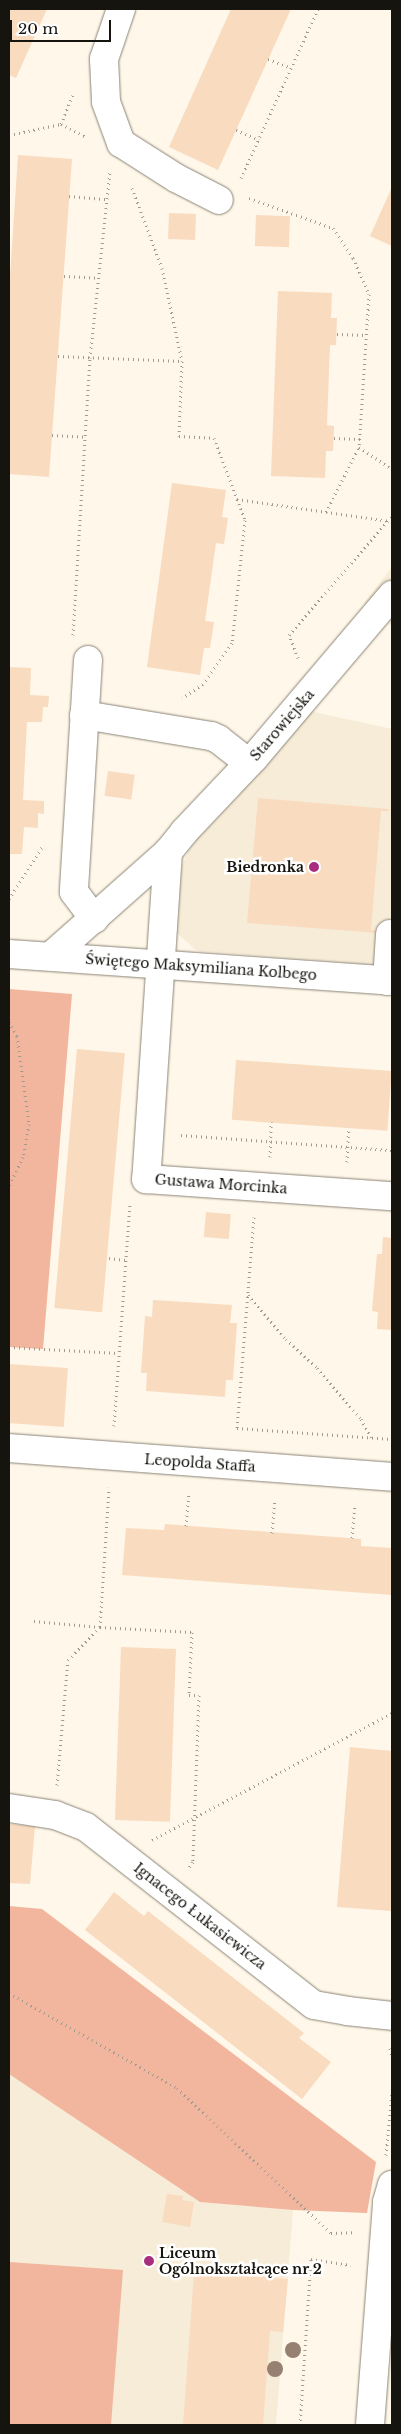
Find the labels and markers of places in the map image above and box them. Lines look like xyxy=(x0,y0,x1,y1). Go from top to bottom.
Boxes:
place label: Biedronka xyxy=(226,859,304,875)
marker: Biedronka xyxy=(308,861,320,873)
place label: Liceum Ogólnokształcące nr 2 xyxy=(159,2245,322,2278)
marker: Liceum Ogólnokształcące nr 2 xyxy=(143,2255,155,2267)

